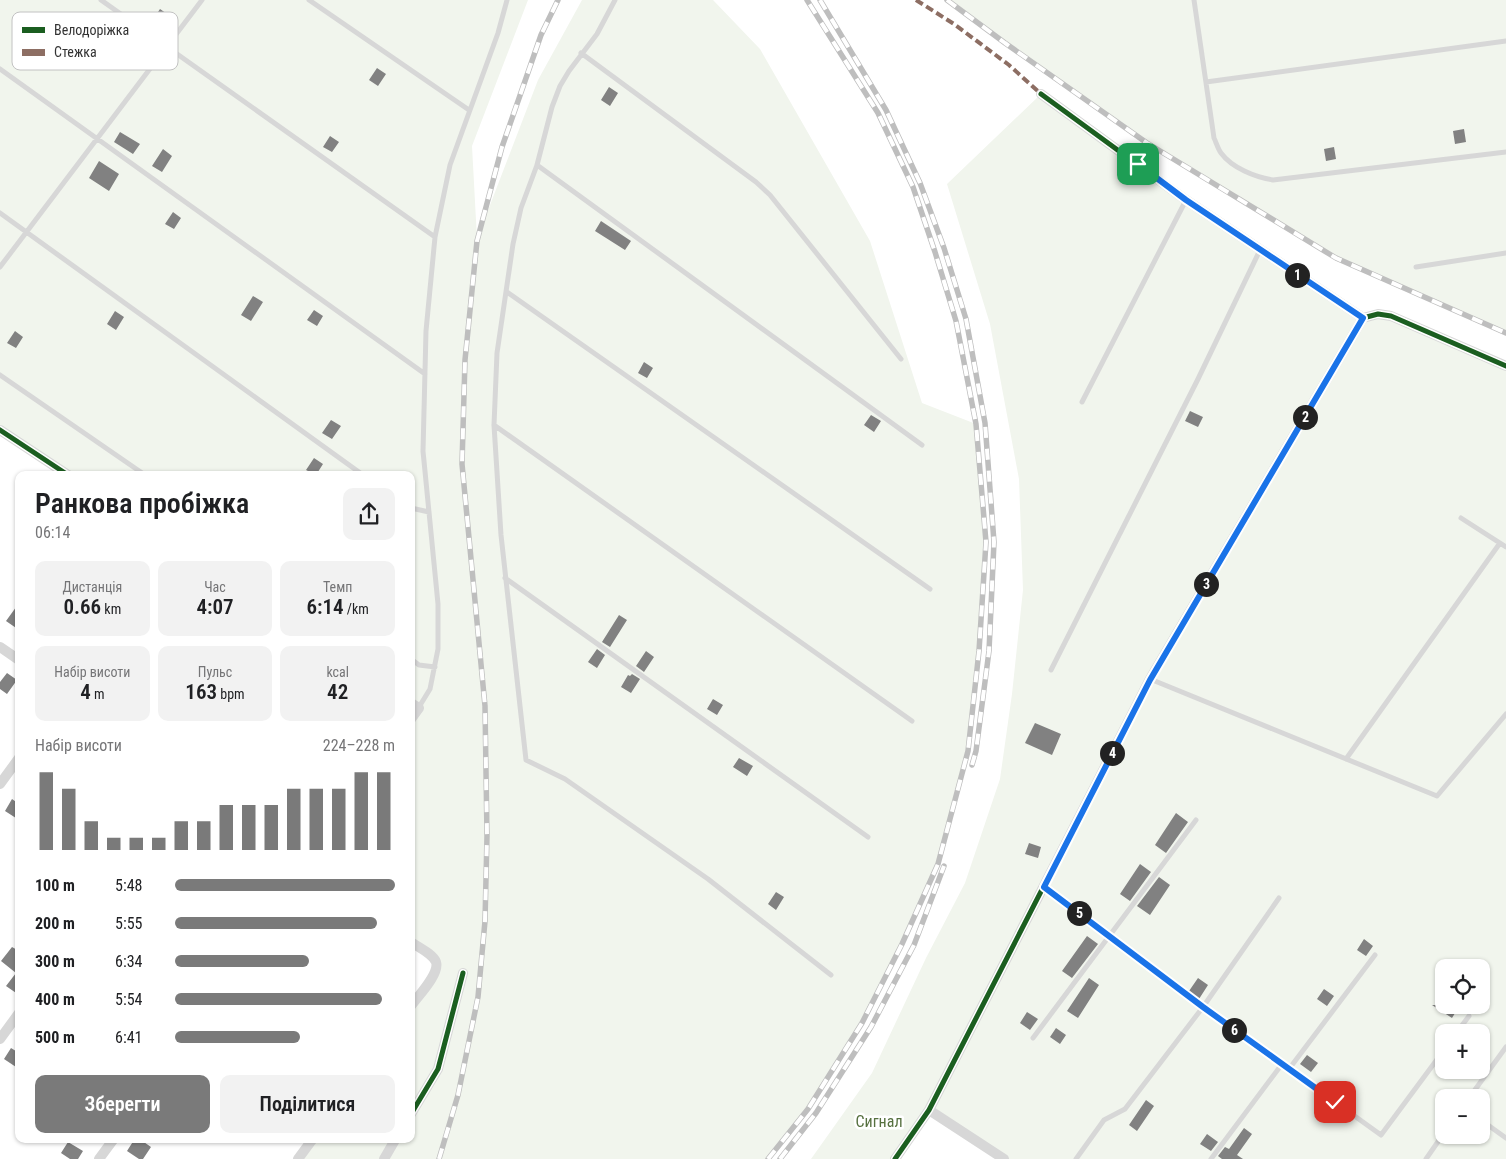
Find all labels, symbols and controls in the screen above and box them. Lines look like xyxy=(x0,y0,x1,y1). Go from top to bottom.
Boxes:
legend xyxy=(12,12,178,70)
text: Велодоріжка xyxy=(54,22,129,38)
text: Стежка xyxy=(54,44,97,60)
pin xyxy=(1117,143,1159,185)
icon: arrive xyxy=(1124,150,1152,178)
pin: 1 xyxy=(1284,262,1310,288)
text: 1 xyxy=(1294,267,1301,283)
pin: 2 xyxy=(1292,404,1318,430)
text: 2 xyxy=(1302,409,1309,425)
text: Ранкова пробіжка xyxy=(35,487,249,520)
button: share xyxy=(343,488,395,540)
text: 06:14 xyxy=(35,523,70,542)
pin: 3 xyxy=(1194,572,1218,596)
text: 3 xyxy=(1203,576,1210,592)
text: Дистанція xyxy=(62,579,122,595)
text: Час xyxy=(204,579,226,595)
text: Темп xyxy=(323,579,352,595)
text: 0.66 xyxy=(63,595,101,619)
text: 4:07 xyxy=(196,595,234,619)
text: 6:14 xyxy=(306,595,344,619)
text: km xyxy=(101,601,121,617)
text: /km xyxy=(344,601,369,617)
text: Набір висоти xyxy=(54,664,130,680)
text: Пульс xyxy=(198,664,232,680)
text: kcal xyxy=(326,664,349,680)
text: 4 xyxy=(80,680,91,704)
text: 163 xyxy=(185,680,217,704)
text: 42 xyxy=(327,680,348,704)
text: m xyxy=(91,686,104,702)
text: bpm xyxy=(217,686,245,702)
text: Набір висоти xyxy=(35,736,122,755)
text: 224–228 m xyxy=(323,736,395,755)
pin: 4 xyxy=(1100,740,1124,766)
text: 4 xyxy=(1109,745,1116,761)
text: 100 m xyxy=(35,876,75,895)
text: 5:48 xyxy=(115,876,142,895)
pin: 5 xyxy=(1066,900,1092,926)
text: 5 xyxy=(1076,905,1083,921)
text: 200 m xyxy=(35,914,75,933)
text: 5:55 xyxy=(115,914,142,933)
text: 300 m xyxy=(35,952,75,971)
text: 6:34 xyxy=(115,952,142,971)
map controls xyxy=(1435,959,1490,1144)
button: locate xyxy=(1435,959,1490,1014)
text: 400 m xyxy=(35,990,75,1009)
text: 5:54 xyxy=(115,990,142,1009)
pin: 6 xyxy=(1222,1018,1246,1042)
text: 6 xyxy=(1231,1022,1238,1038)
button: + xyxy=(1435,1024,1490,1079)
text: 500 m xyxy=(35,1028,75,1047)
text: 6:41 xyxy=(115,1028,142,1047)
button: Зберегти xyxy=(35,1075,210,1133)
button: Поділитися xyxy=(220,1075,395,1133)
pin xyxy=(1314,1081,1356,1123)
icon: check xyxy=(1321,1088,1349,1116)
button: − xyxy=(1435,1089,1490,1144)
park label: Сигнал xyxy=(855,1112,903,1131)

